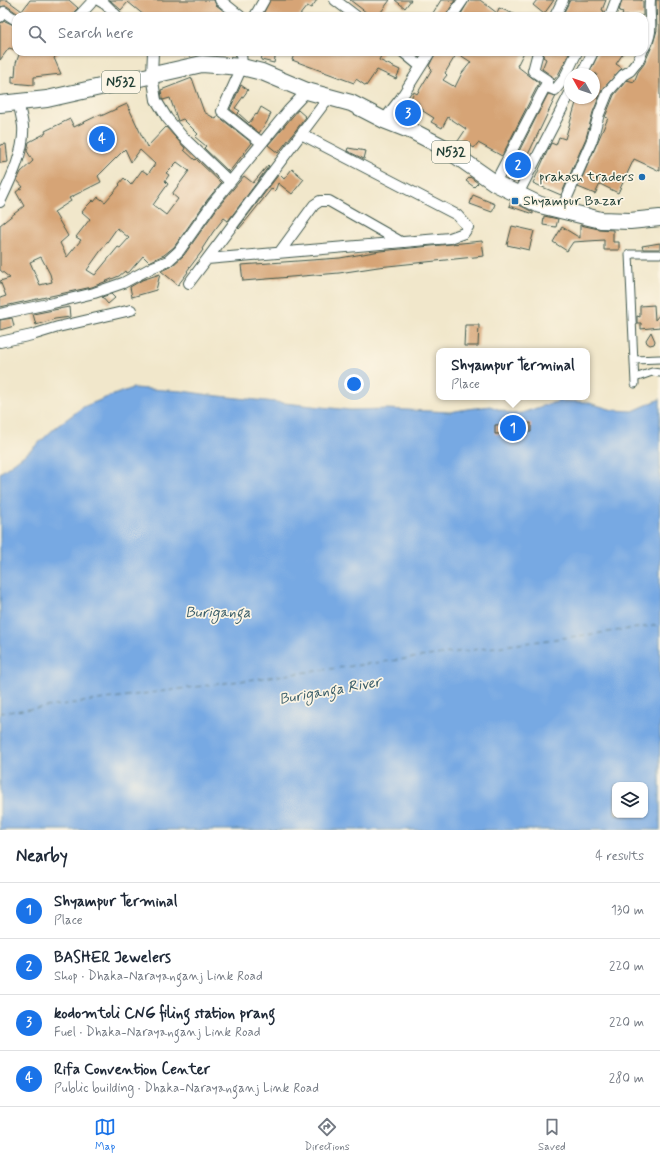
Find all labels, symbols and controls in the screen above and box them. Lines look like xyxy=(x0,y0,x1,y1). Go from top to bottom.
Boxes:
search box xyxy=(12,12,648,56)
icon: search xyxy=(26,23,48,45)
text: Search here xyxy=(58,24,134,44)
north arrow xyxy=(564,68,600,104)
road number: N532 xyxy=(102,71,140,93)
pin: 3 xyxy=(395,98,421,128)
pin: 4 xyxy=(89,124,115,154)
road number: N532 xyxy=(432,141,470,163)
pin: 2 xyxy=(505,150,531,180)
place label: prakash traders xyxy=(539,168,634,186)
marker: prakash traders xyxy=(637,172,647,182)
place label: Shyampur Bazar xyxy=(523,192,624,210)
marker: Shyampur Bazar xyxy=(510,196,520,206)
popup xyxy=(436,348,590,400)
text: Shyampur Terminal xyxy=(451,356,575,376)
your location xyxy=(344,374,364,394)
text: Place xyxy=(451,376,480,393)
pin: 1 xyxy=(500,413,526,443)
water label: Buriganga xyxy=(185,603,251,625)
water label: Buriganga River xyxy=(277,672,385,712)
map controls xyxy=(612,782,648,818)
button: layers xyxy=(612,782,648,818)
text: Nearby xyxy=(16,845,68,867)
text: 4 results xyxy=(595,848,644,865)
text: Shyampur Terminal xyxy=(54,892,177,912)
text: 1 xyxy=(26,902,32,919)
text: 130 m xyxy=(611,902,644,919)
text: Place xyxy=(54,912,83,929)
text: BASHER Jewelers xyxy=(54,948,171,968)
text: 2 xyxy=(26,958,32,975)
text: 220 m xyxy=(609,958,644,975)
text: Shop · Dhaka-Narayanganj Link Road xyxy=(54,968,263,985)
text: kodomtoli CNG filing station prang xyxy=(54,1004,275,1024)
text: 3 xyxy=(26,1014,32,1031)
text: 220 m xyxy=(609,1014,644,1031)
text: Fuel · Dhaka-Narayanganj Link Road xyxy=(54,1024,261,1041)
text: Rifa Convention Center xyxy=(54,1060,210,1080)
text: 4 xyxy=(25,1070,33,1087)
text: 280 m xyxy=(609,1070,644,1087)
text: Public building · Dhaka-Narayanganj Link Road xyxy=(54,1080,319,1097)
tab: Map xyxy=(94,1116,116,1154)
tab: Directions xyxy=(304,1116,350,1154)
tab: Saved xyxy=(538,1116,566,1154)

